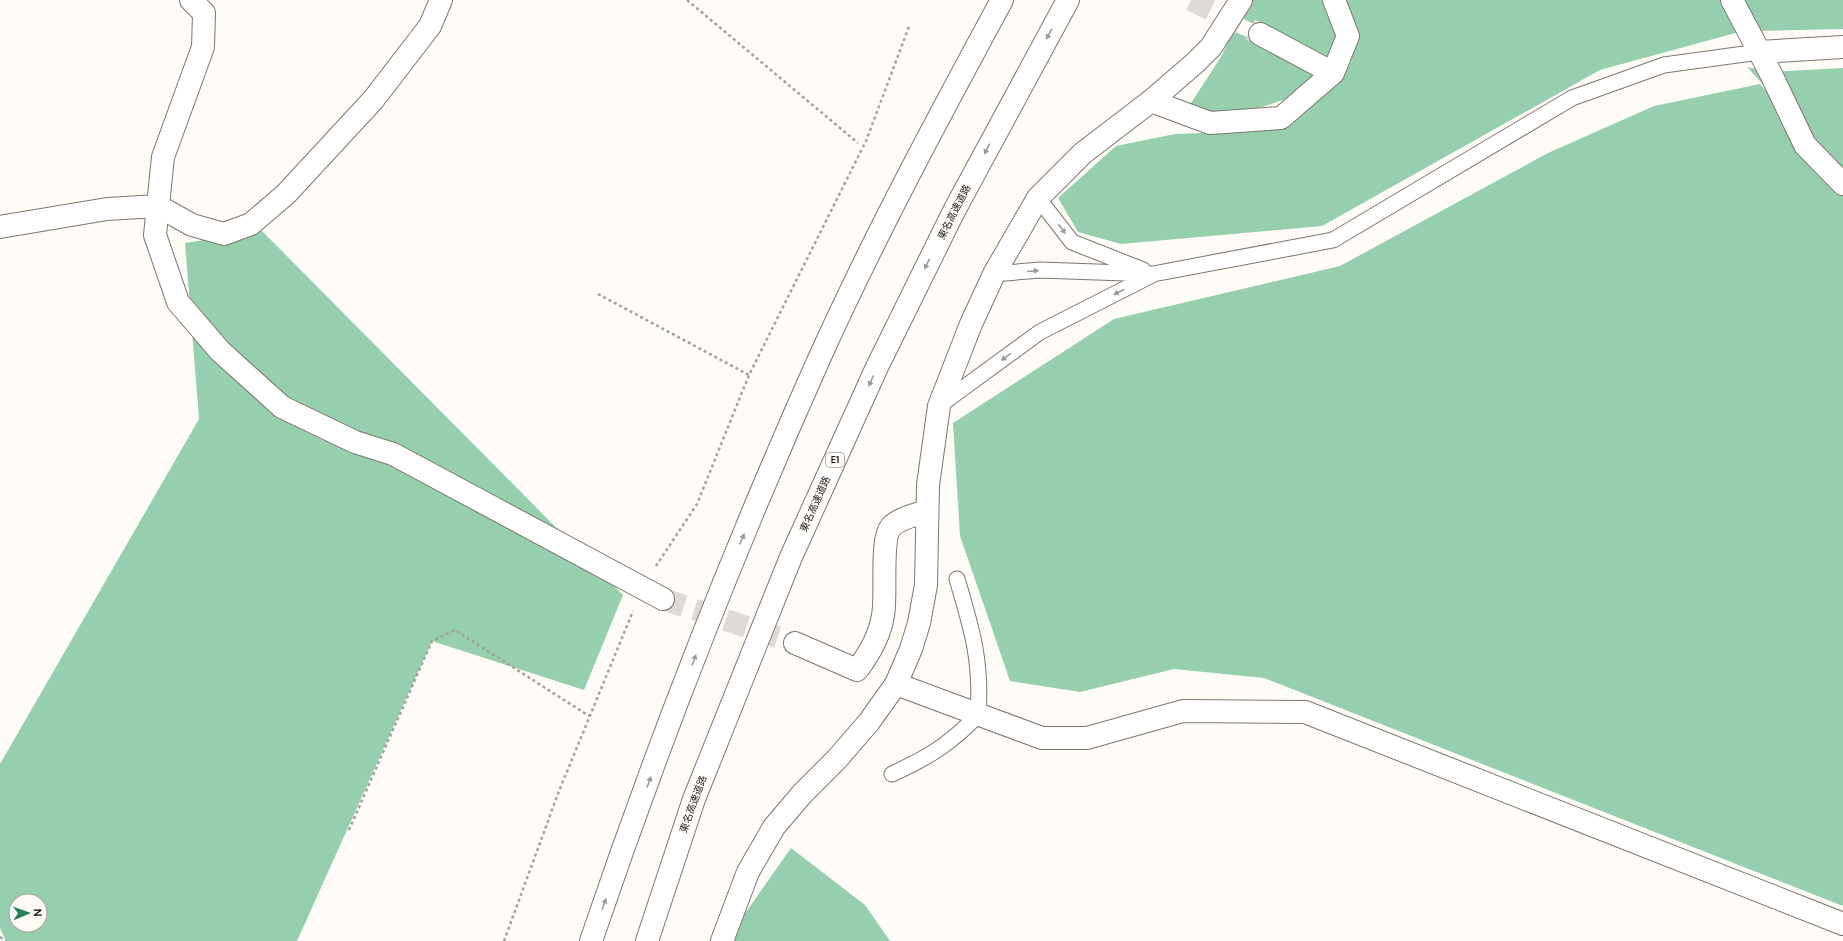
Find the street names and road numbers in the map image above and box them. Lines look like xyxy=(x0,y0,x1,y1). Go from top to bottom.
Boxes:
street label: 東名高速道路 xyxy=(935,182,973,242)
road number: E1 xyxy=(826,453,844,467)
street label: 東名高速道路 xyxy=(797,474,833,534)
street label: 東名高速道路 xyxy=(677,774,709,834)

